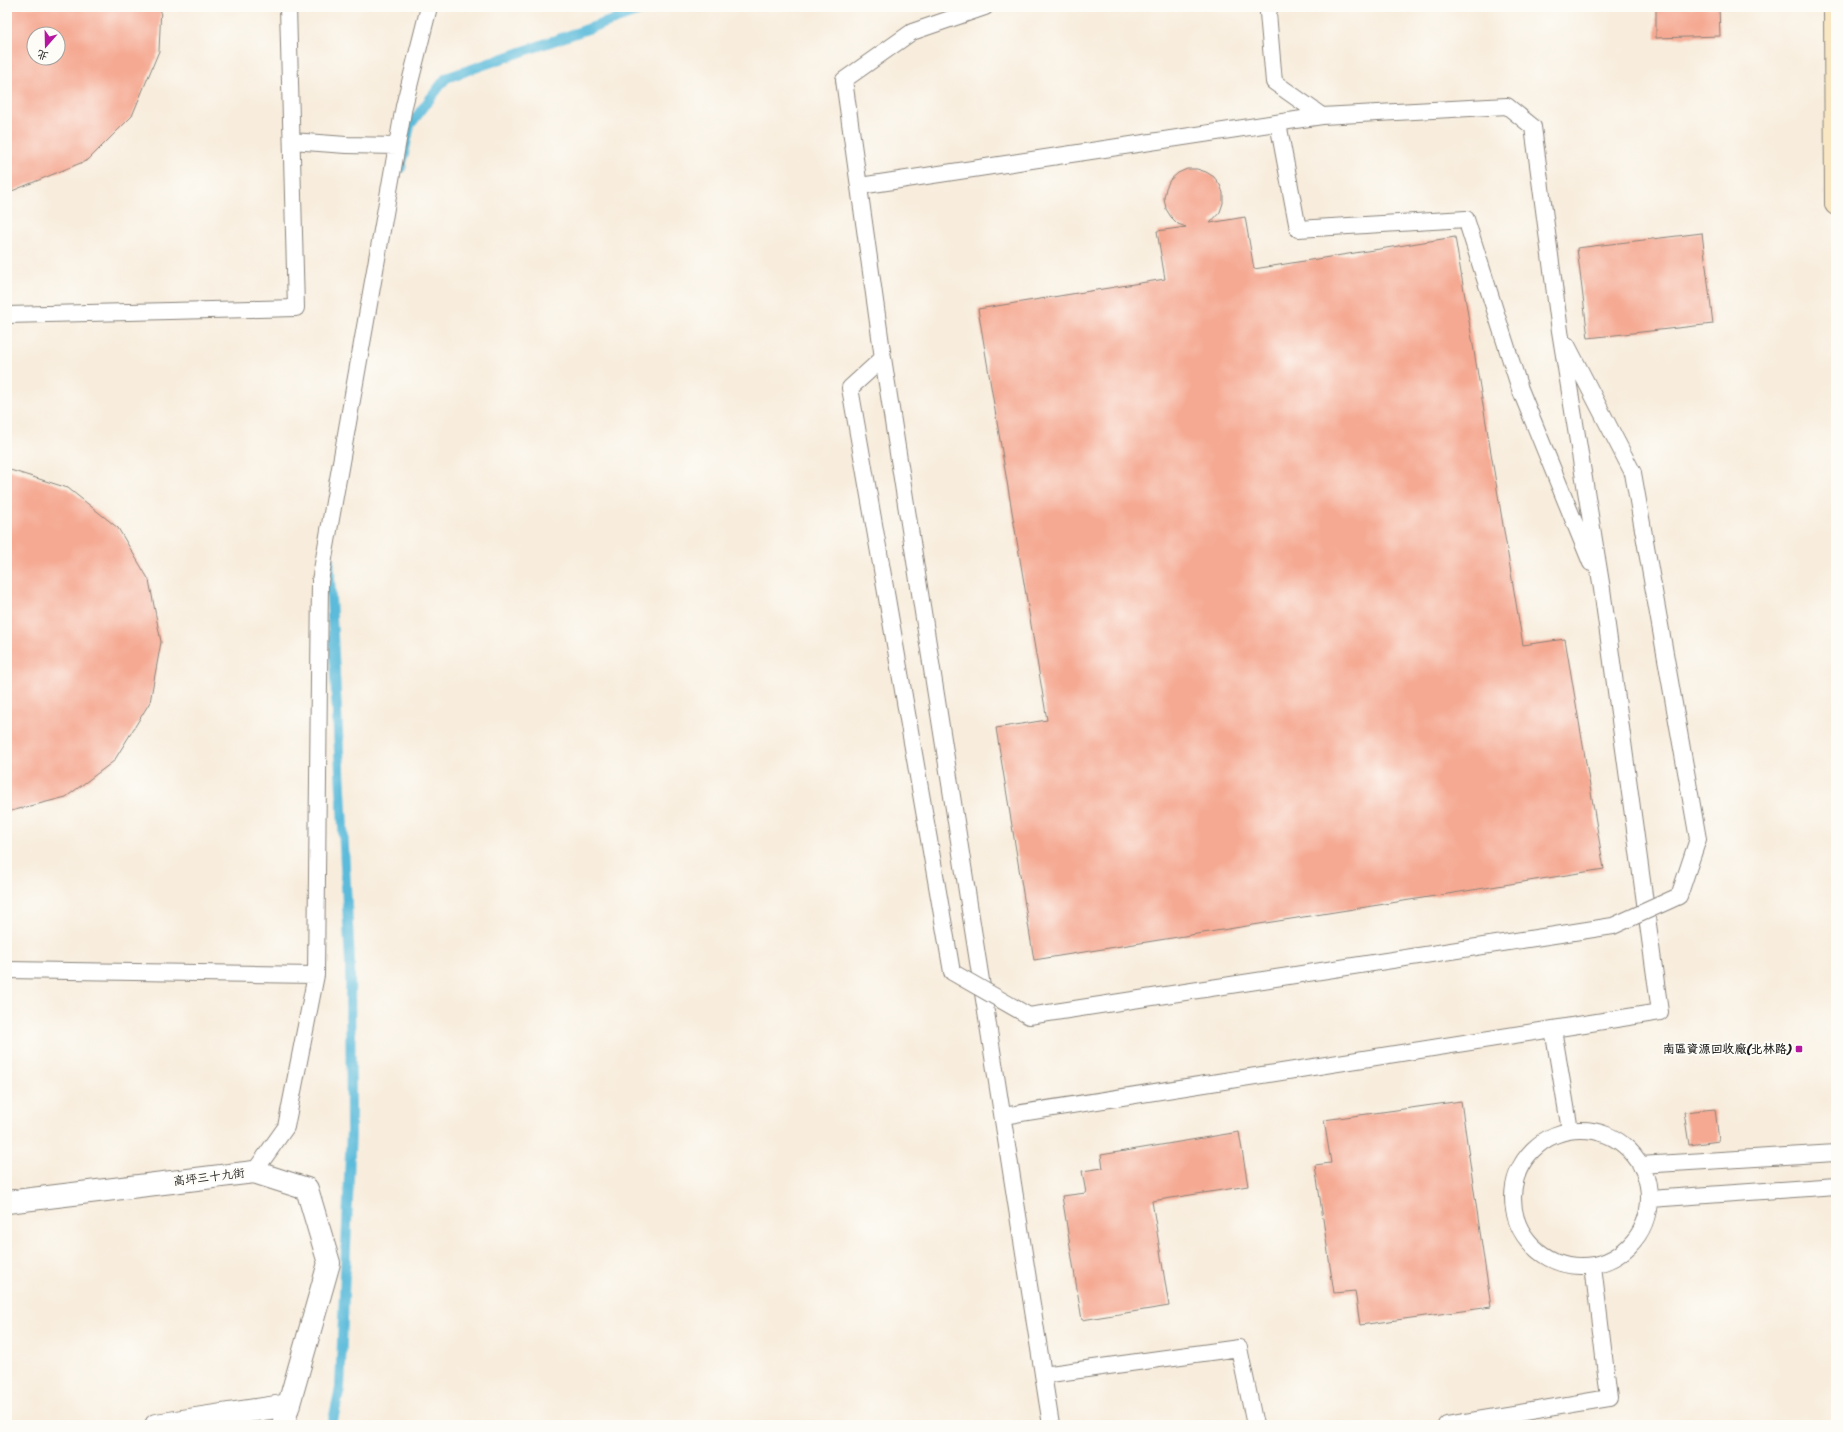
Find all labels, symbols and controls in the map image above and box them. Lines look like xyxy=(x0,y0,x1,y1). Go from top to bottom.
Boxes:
north arrow xyxy=(26,26,66,66)
text: 北 xyxy=(34,44,51,66)
place label: 南區資源回收廠(北林路) xyxy=(1663,1038,1792,1060)
marker: 南區資源回收廠(北林路) xyxy=(1794,1044,1804,1054)
street label: 高坪三十九街 xyxy=(172,1162,246,1192)

